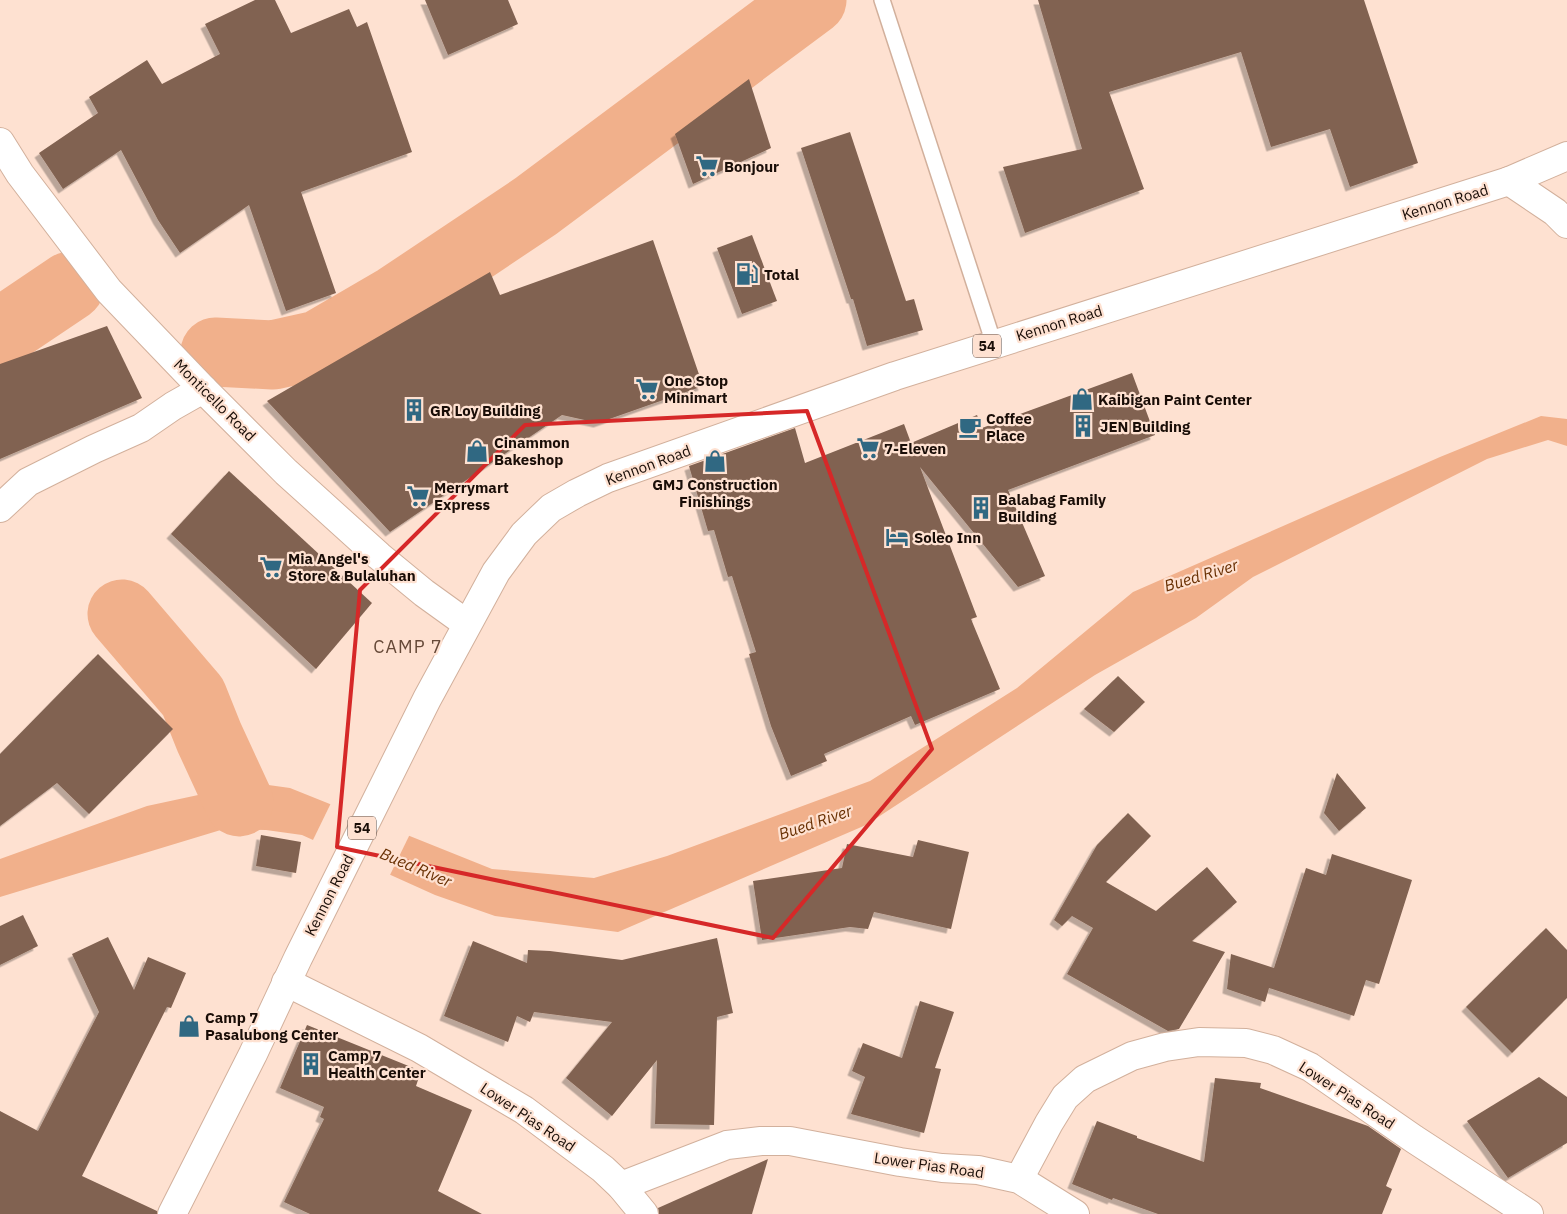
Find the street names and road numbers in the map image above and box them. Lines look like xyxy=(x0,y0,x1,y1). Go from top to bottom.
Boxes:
street label: Kennon Road xyxy=(1399,180,1491,224)
street label: Kennon Road xyxy=(1013,301,1105,345)
road number: 54 xyxy=(973,334,1001,358)
street label: Monticello Road xyxy=(170,355,260,445)
street label: Kennon Road xyxy=(603,441,693,489)
road number: 54 xyxy=(348,816,376,840)
street label: Kennon Road xyxy=(300,851,358,939)
street label: Lower Pias Road xyxy=(1295,1057,1399,1133)
street label: Lower Pias Road xyxy=(477,1078,579,1156)
street label: Lower Pias Road xyxy=(873,1148,985,1182)

